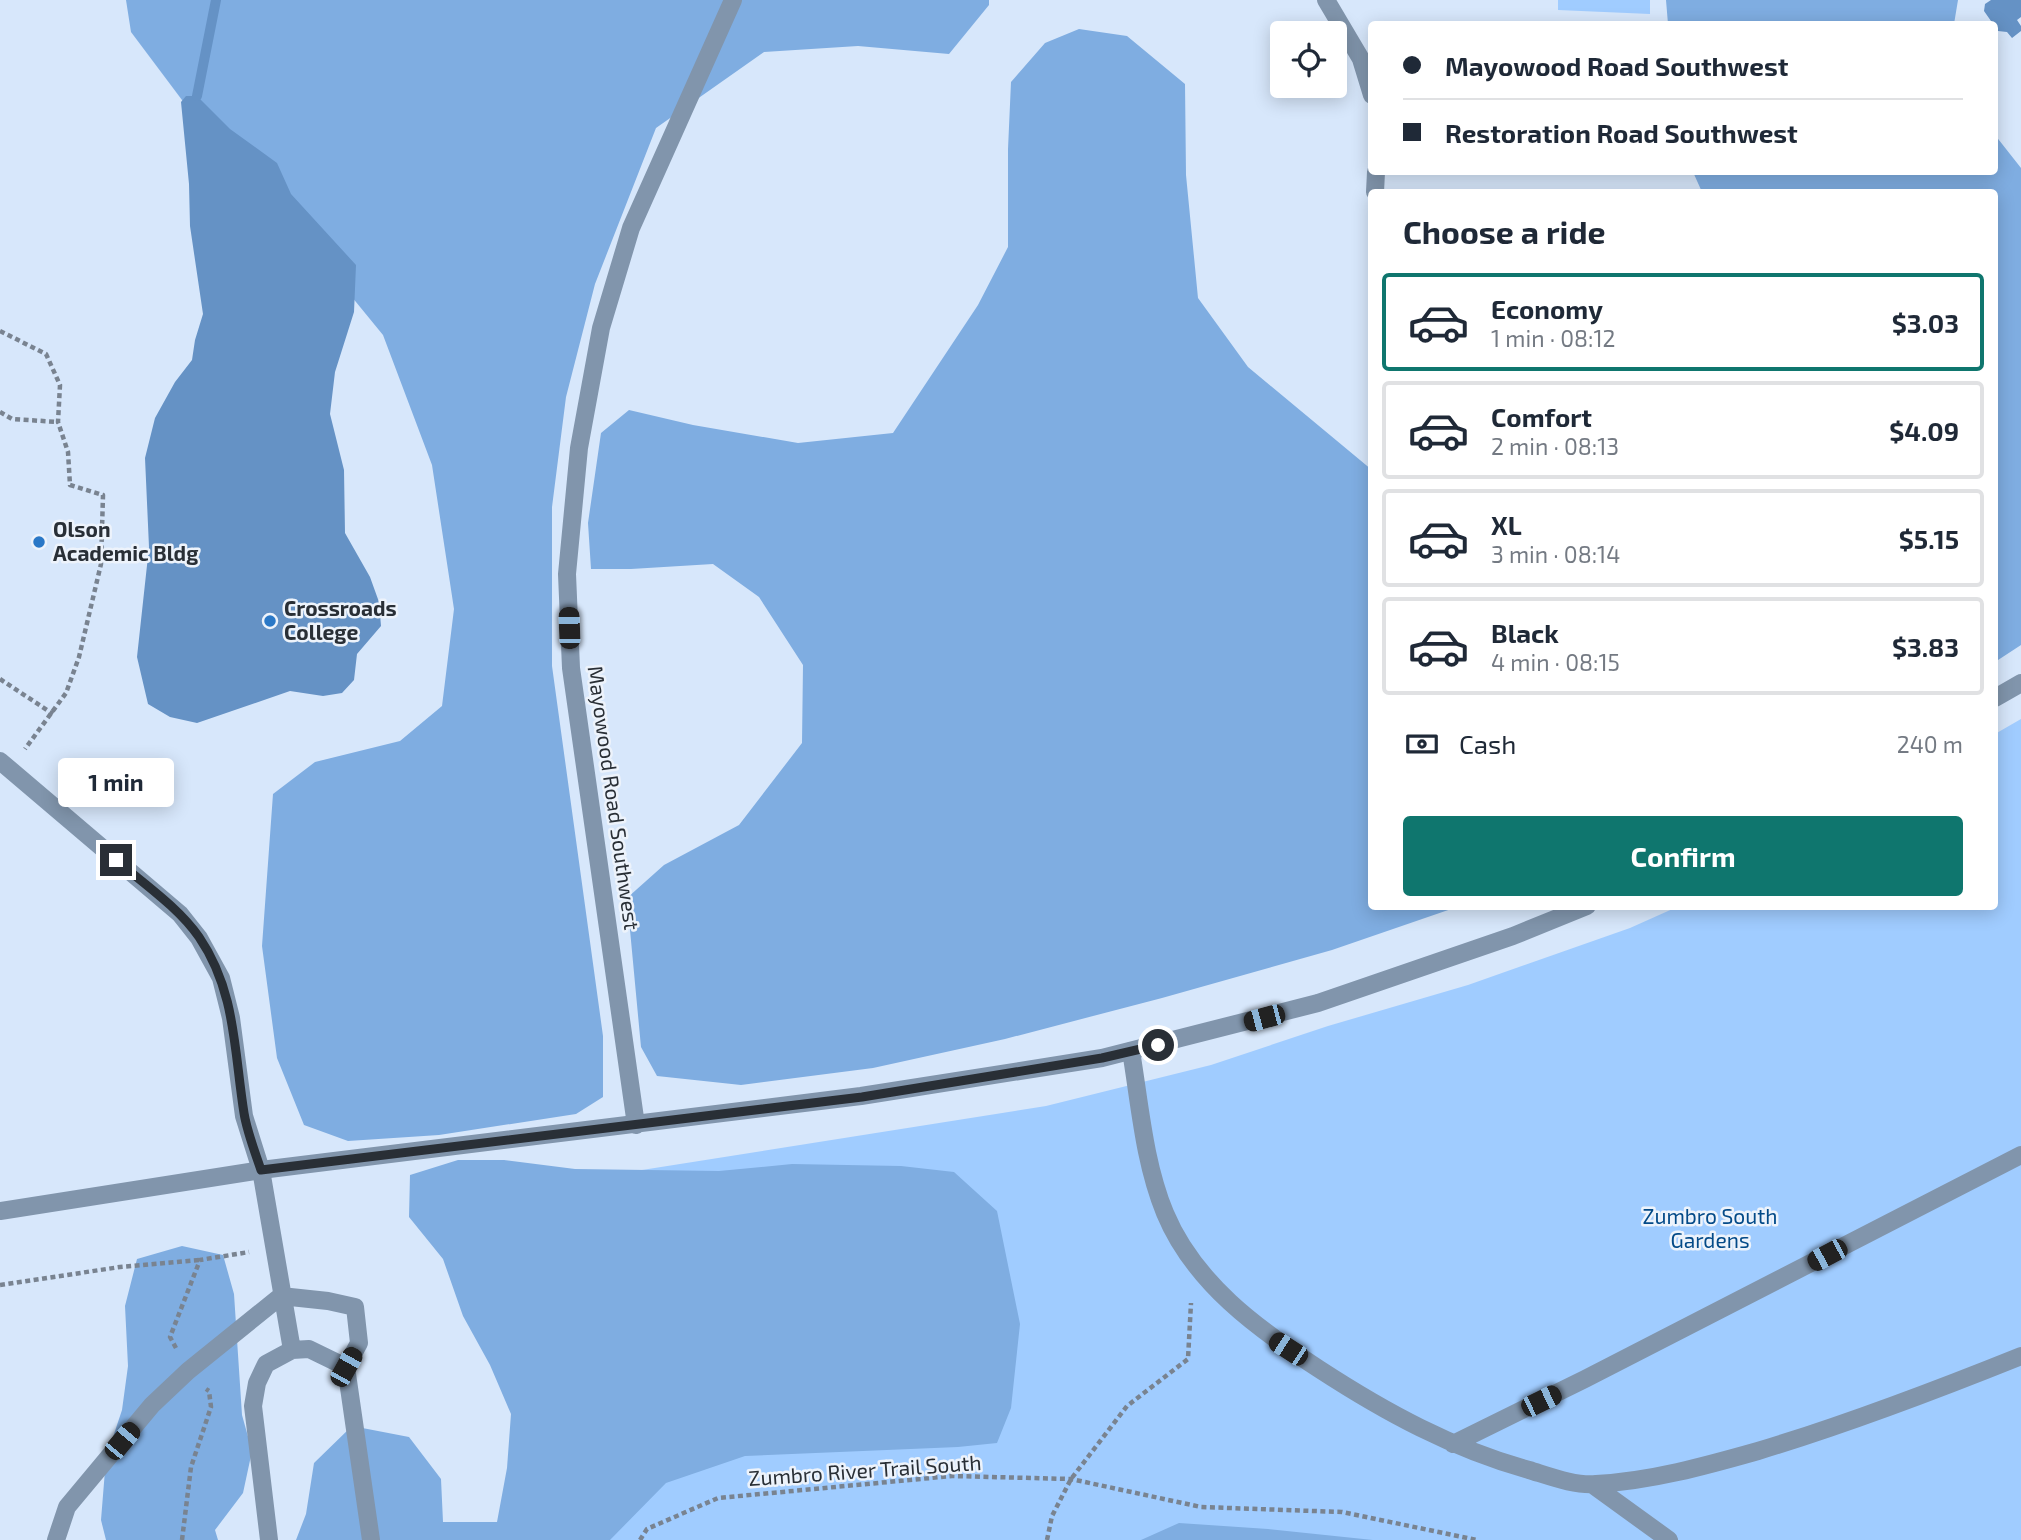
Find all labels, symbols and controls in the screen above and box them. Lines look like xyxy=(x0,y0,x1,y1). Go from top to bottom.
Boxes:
map controls xyxy=(1270,21,1347,98)
button: locate xyxy=(1270,21,1347,98)
text: Mayowood Road Southwest xyxy=(1445,50,1788,81)
text: Restoration Road Southwest xyxy=(1445,117,1798,148)
text: Choose a ride xyxy=(1403,212,1606,250)
icon: car xyxy=(1407,291,1470,354)
text: Economy xyxy=(1491,293,1603,324)
text: $3.03 xyxy=(1892,307,1959,338)
text: 1 min · 08:12 xyxy=(1491,324,1616,352)
icon: car xyxy=(1407,399,1470,462)
text: Comfort xyxy=(1491,401,1592,432)
text: $4.09 xyxy=(1889,415,1959,446)
text: 2 min · 08:13 xyxy=(1491,432,1619,460)
icon: car xyxy=(1407,507,1470,570)
text: XL xyxy=(1491,509,1522,540)
place label: Olson Academic Bldg xyxy=(53,516,198,565)
text: $5.15 xyxy=(1899,523,1959,554)
marker: Olson Academic Bldg xyxy=(31,534,47,550)
text: 3 min · 08:14 xyxy=(1491,540,1620,568)
place label: Crossroads College xyxy=(284,595,397,644)
car xyxy=(558,607,581,649)
marker: Crossroads College xyxy=(262,613,278,629)
icon: car xyxy=(1407,615,1470,678)
text: Black xyxy=(1491,617,1559,648)
text: $3.83 xyxy=(1892,631,1959,662)
text: 4 min · 08:15 xyxy=(1491,648,1620,676)
street label: Mayowood Road Southwest xyxy=(584,664,645,932)
icon: cash xyxy=(1403,725,1441,763)
text: Cash xyxy=(1459,728,1516,759)
text: 240 m xyxy=(1897,730,1963,758)
callout: 1 min xyxy=(58,758,174,808)
text: 1 min xyxy=(88,768,144,796)
button: Confirm xyxy=(1403,816,1963,896)
route end xyxy=(100,844,132,876)
car xyxy=(1241,1002,1288,1034)
route start xyxy=(1142,1029,1174,1061)
park label: Zumbro South Gardens xyxy=(1643,1203,1777,1252)
car xyxy=(1804,1236,1851,1274)
car xyxy=(1265,1329,1312,1369)
car xyxy=(327,1344,366,1390)
car xyxy=(1518,1382,1565,1420)
car xyxy=(101,1418,144,1464)
street label: Zumbro River Trail South xyxy=(748,1449,982,1490)

